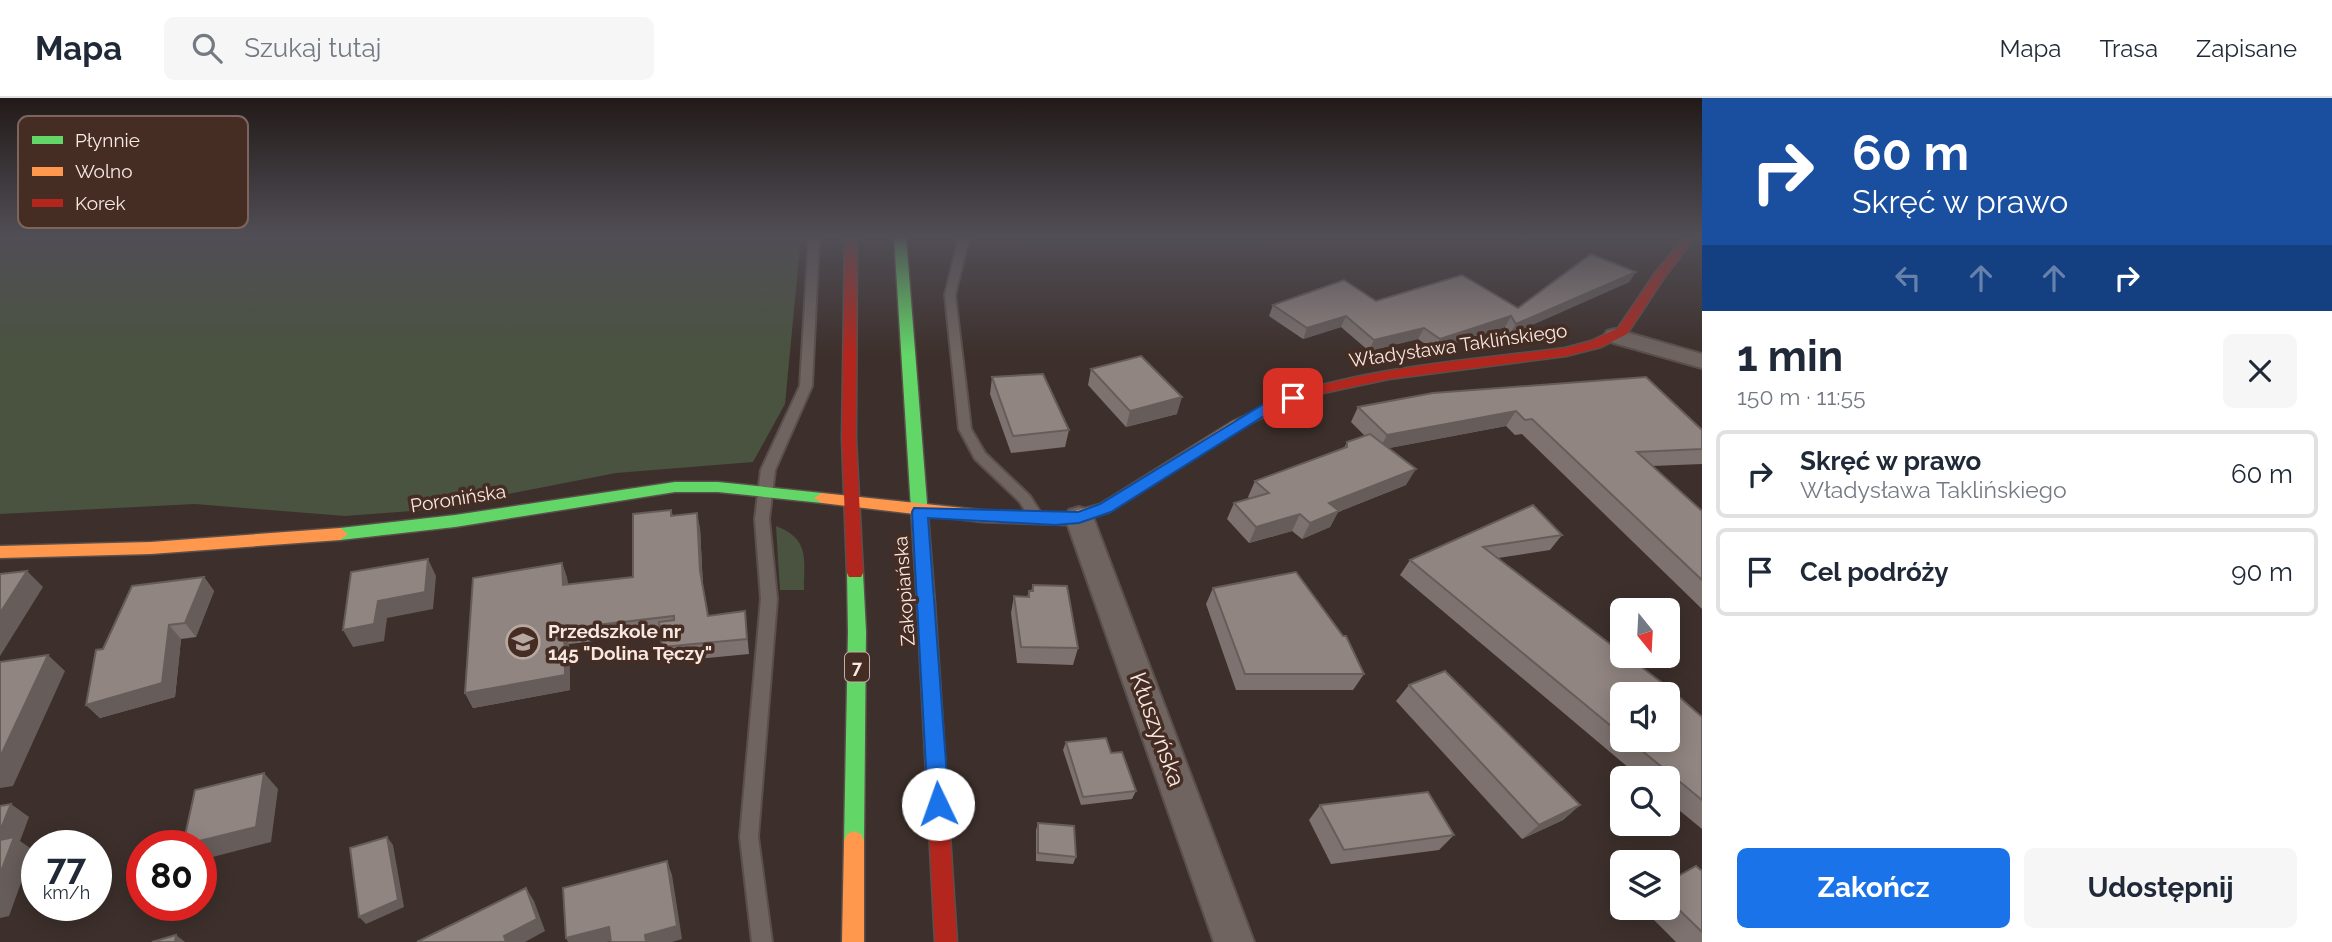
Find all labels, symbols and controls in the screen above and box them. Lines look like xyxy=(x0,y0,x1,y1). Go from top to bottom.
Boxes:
search box xyxy=(164,17,654,80)
text: Mapa xyxy=(35,29,122,68)
icon: search xyxy=(188,29,226,67)
text: Szukaj tutaj xyxy=(244,33,381,63)
text: Mapa xyxy=(2000,34,2061,63)
text: Trasa xyxy=(2099,34,2158,63)
text: Zapisane xyxy=(2196,34,2297,63)
legend xyxy=(18,116,248,228)
text: 60 m xyxy=(1852,124,1969,181)
icon: right xyxy=(1737,126,1828,217)
text: Płynnie xyxy=(75,129,140,151)
text: Wolno xyxy=(75,160,132,182)
text: Skręć w prawo xyxy=(1852,183,2068,220)
text: Korek xyxy=(75,192,126,214)
icon: left xyxy=(1889,259,1927,297)
icon: ahead xyxy=(1962,259,2000,297)
icon: ahead xyxy=(2035,259,2073,297)
icon: right xyxy=(2108,259,2146,297)
street label: Władysława Taklińskiego xyxy=(1347,319,1569,371)
text: 1 min xyxy=(1737,332,1843,381)
button: close xyxy=(2223,334,2297,408)
pin xyxy=(1263,368,1323,428)
icon: arrive xyxy=(1274,379,1312,417)
text: 150 m · 11:55 xyxy=(1737,383,1866,410)
text: Skręć w prawo xyxy=(1800,446,1981,476)
icon: right xyxy=(1741,455,1779,493)
text: 60 m xyxy=(2231,459,2293,489)
text: Władysława Taklińskiego xyxy=(1800,476,2067,503)
street label: Poronińska xyxy=(409,480,507,516)
street label: Zakopiańska xyxy=(889,535,919,647)
icon: arrive xyxy=(1741,553,1779,591)
text: Cel podróży xyxy=(1800,557,1949,587)
text: 90 m xyxy=(2231,557,2293,587)
north arrow xyxy=(1610,598,1680,668)
map controls xyxy=(1610,598,1680,920)
place label: Przedszkole nr 145 "Dolina Tęczy" xyxy=(548,620,712,664)
school or university icon: Przedszkole nr 145 "Dolina Tęczy" xyxy=(504,623,542,661)
road number: 7 xyxy=(845,652,869,682)
street label: Kłuszyńska xyxy=(1125,668,1191,790)
button: sound xyxy=(1610,682,1680,752)
button: search xyxy=(1610,766,1680,836)
position arrow xyxy=(901,767,975,841)
speed limit sign: 80 xyxy=(126,830,217,921)
text: 77 xyxy=(47,846,86,887)
button: Zakończ xyxy=(1737,848,2010,928)
button: Udostępnij xyxy=(2024,848,2297,928)
button: layers xyxy=(1610,850,1680,920)
text: km/h xyxy=(43,882,90,903)

